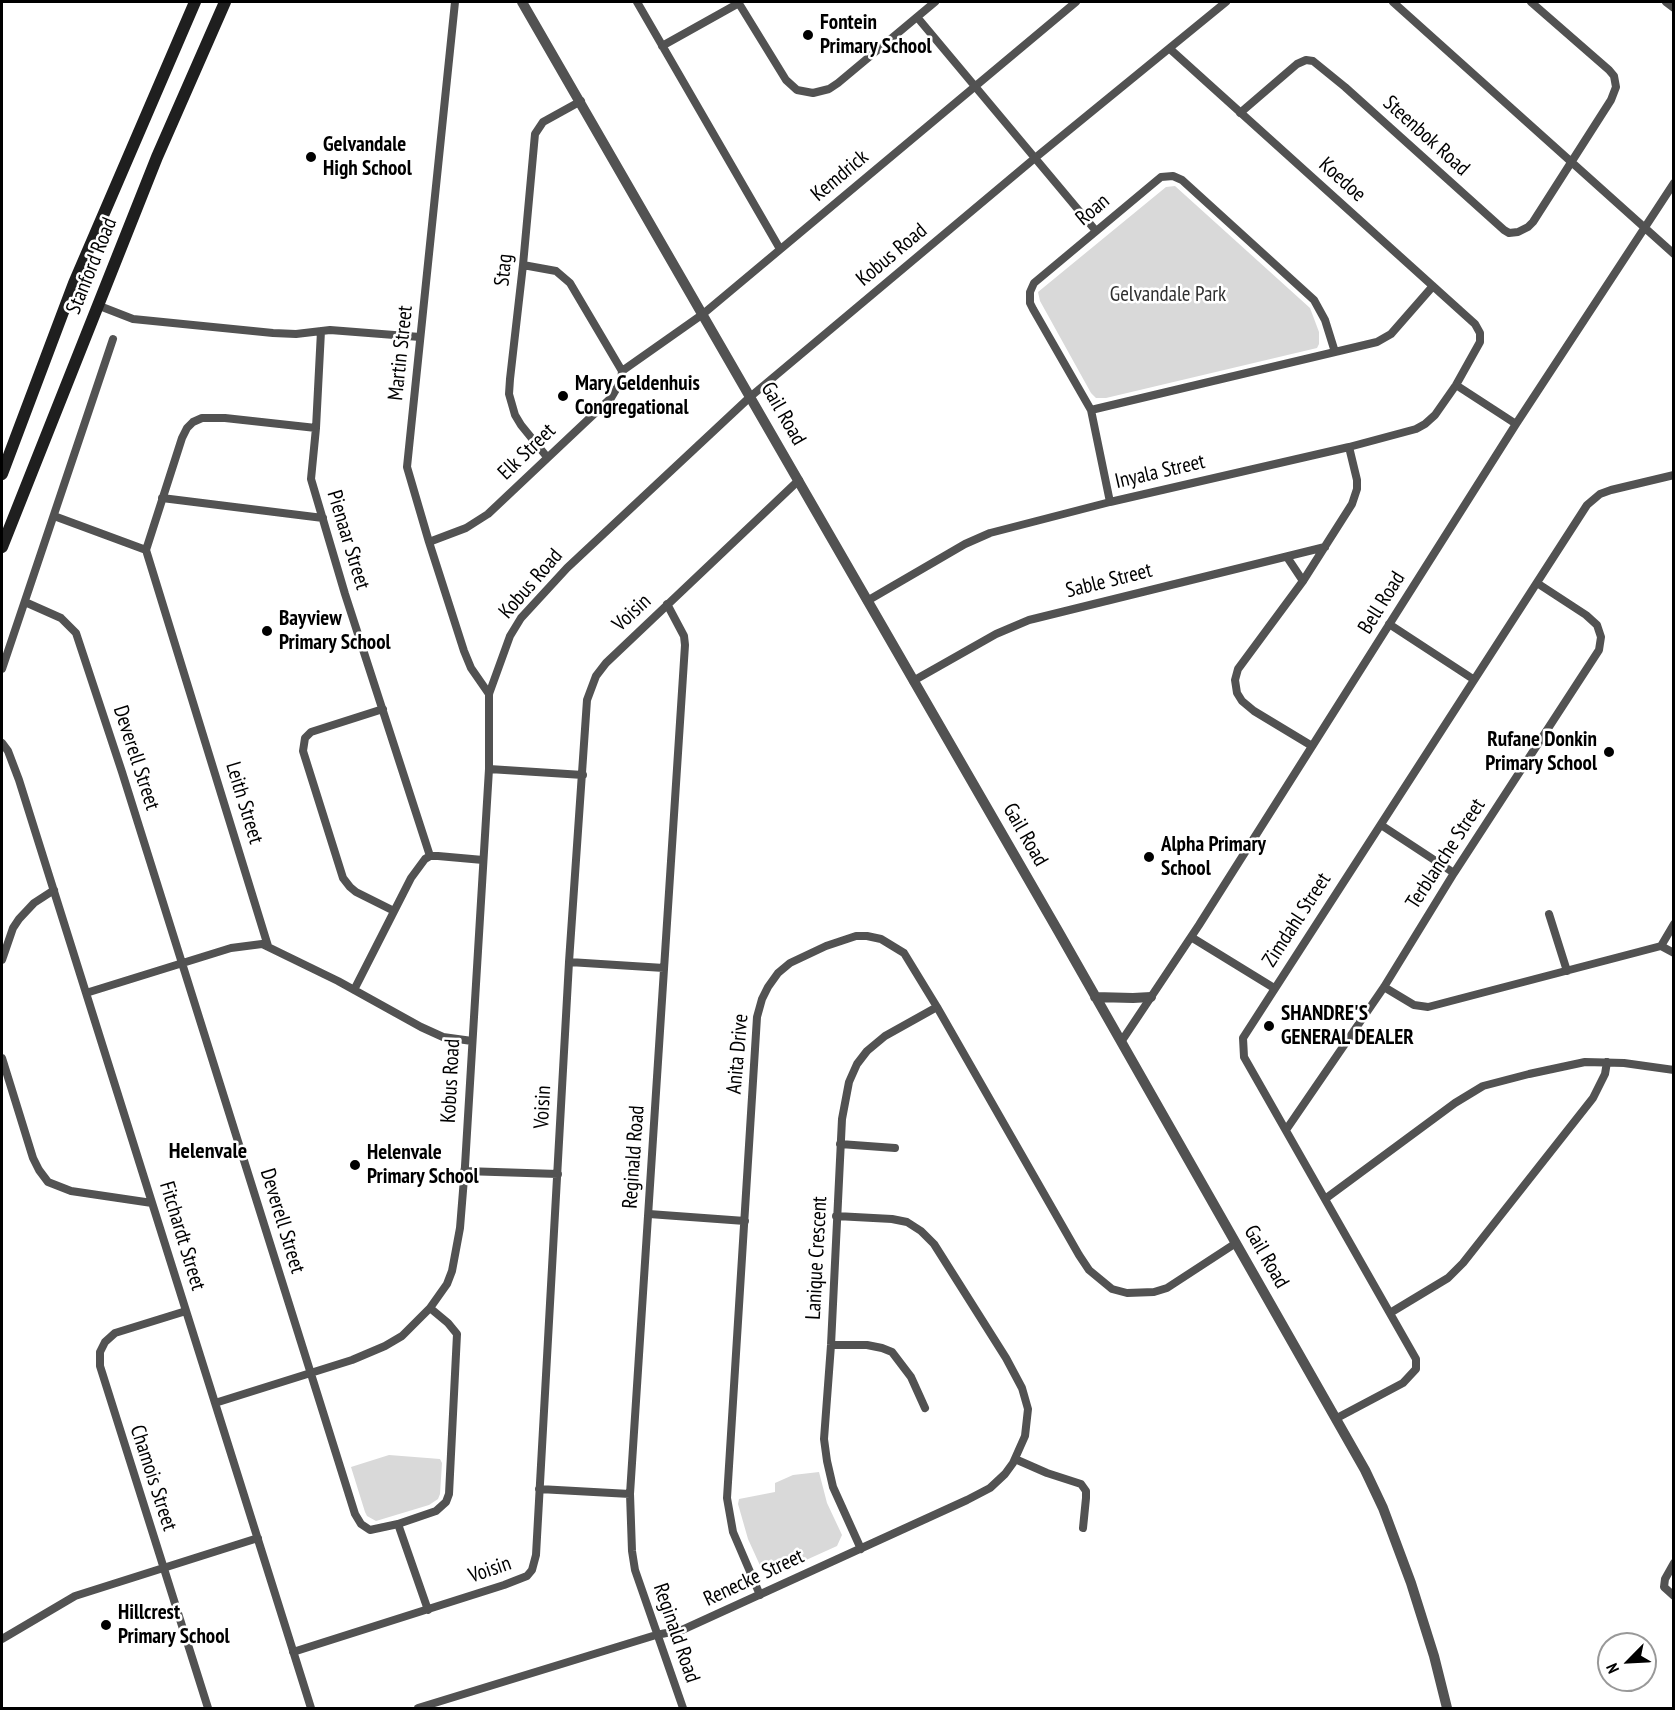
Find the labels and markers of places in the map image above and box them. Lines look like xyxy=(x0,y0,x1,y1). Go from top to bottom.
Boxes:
place label: Fontein Primary School xyxy=(820,10,932,60)
marker: Fontein Primary School xyxy=(801,28,815,42)
place label: Gelvandale High School xyxy=(323,132,412,182)
marker: Gelvandale High School xyxy=(304,150,318,164)
place label: Mary Geldenhuis Congregational xyxy=(575,371,700,421)
marker: Mary Geldenhuis Congregational xyxy=(556,389,570,403)
place label: Bayview Primary School xyxy=(279,606,391,656)
marker: Bayview Primary School xyxy=(260,624,274,638)
place label: Rufane Donkin Primary School xyxy=(1485,727,1597,777)
marker: Rufane Donkin Primary School xyxy=(1602,745,1616,759)
place label: Alpha Primary School xyxy=(1161,832,1266,882)
marker: Alpha Primary School xyxy=(1142,850,1156,864)
place label: SHANDRE'S GENERAL DEALER xyxy=(1281,1001,1414,1051)
marker: SHANDRE'S GENERAL DEALER xyxy=(1262,1019,1276,1033)
place label: Helenvale Primary School xyxy=(367,1140,479,1190)
marker: Helenvale Primary School xyxy=(348,1158,362,1172)
place label: Hillcrest Primary School xyxy=(118,1600,230,1650)
marker: Hillcrest Primary School xyxy=(99,1618,113,1632)

